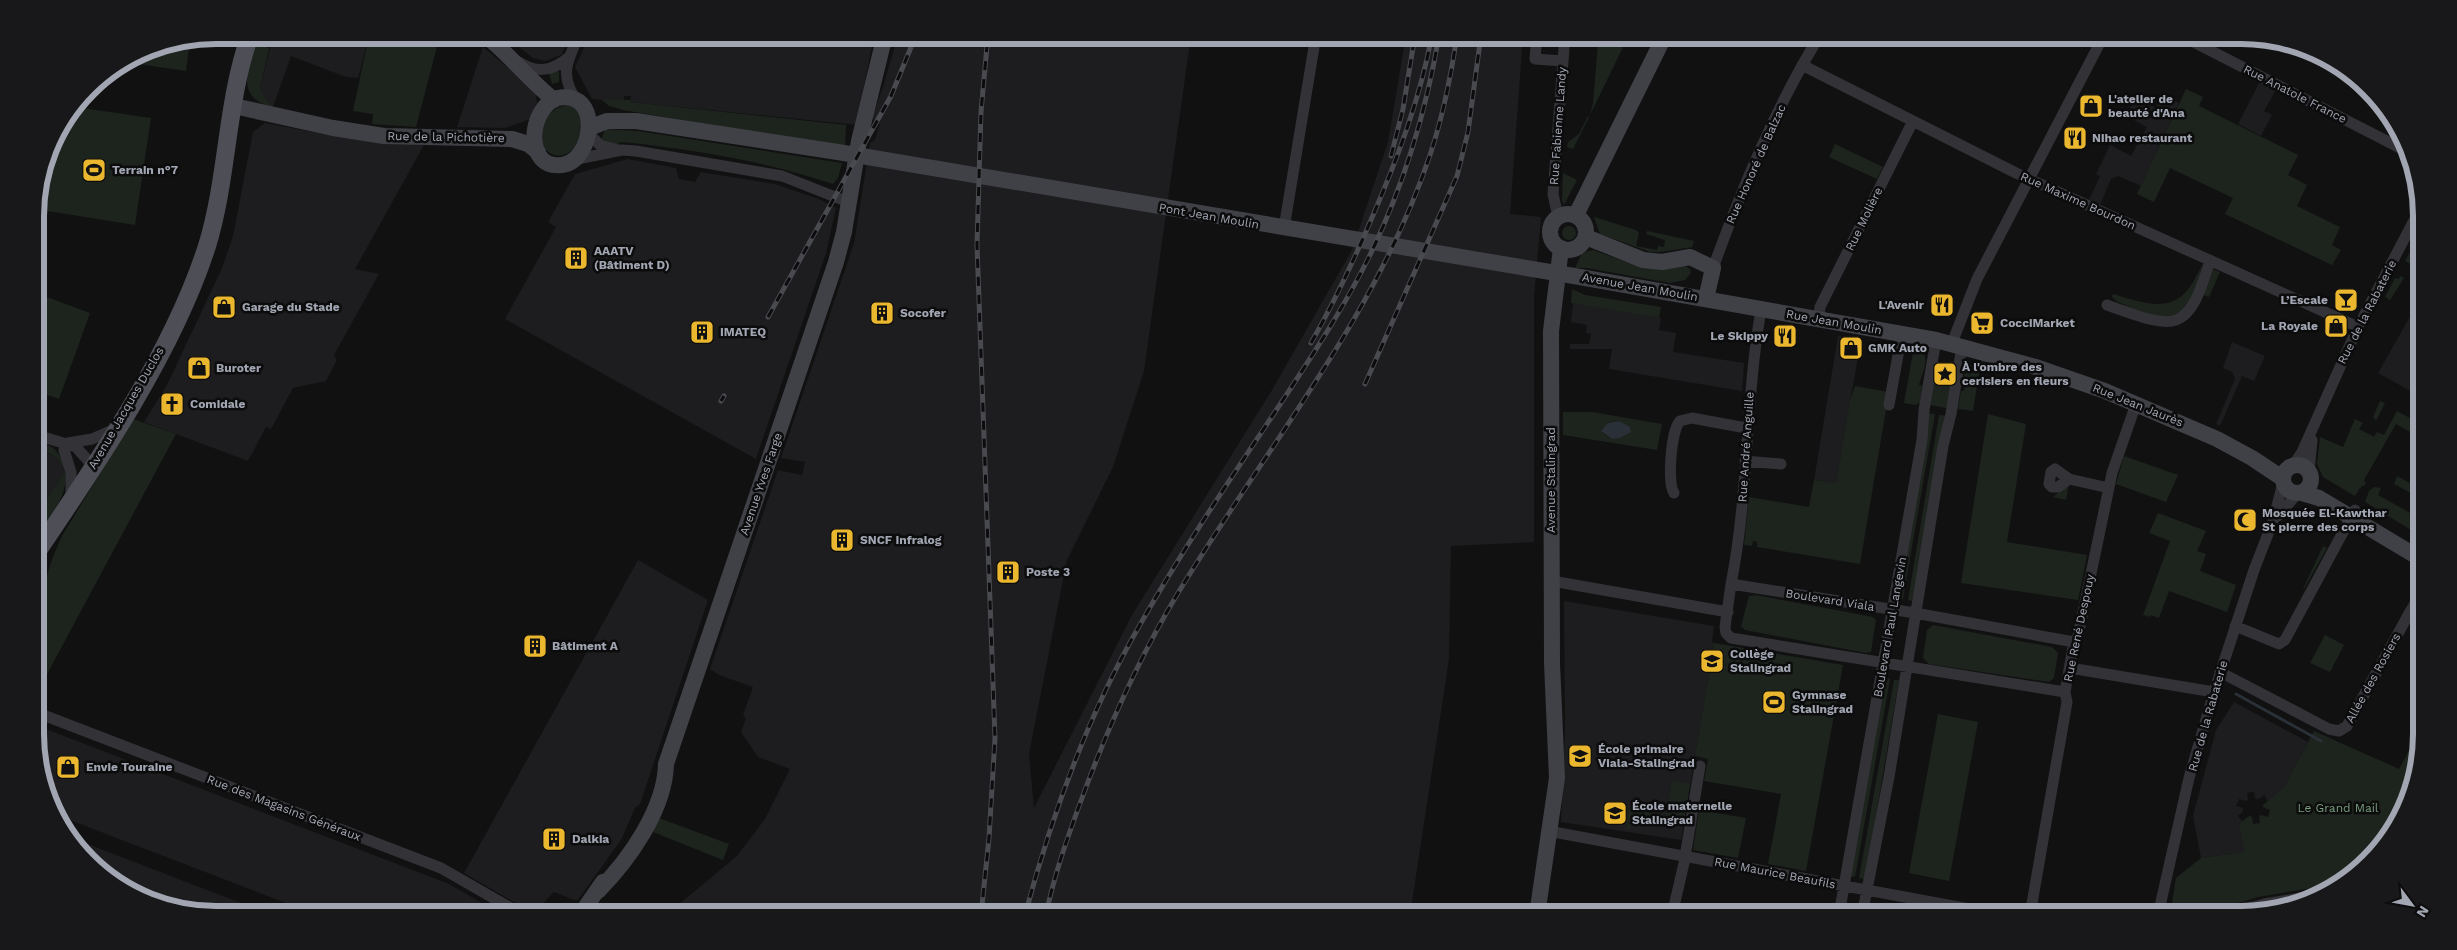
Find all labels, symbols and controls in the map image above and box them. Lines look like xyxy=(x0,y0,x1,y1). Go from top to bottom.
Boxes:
street label: Rue Anatole France xyxy=(2241,62,2349,126)
street label: Rue Fabienne Landy xyxy=(1547,66,1569,186)
place label: L'atelier de beauté d'Ana xyxy=(2108,92,2185,120)
shop icon: L'atelier de beauté d'Ana xyxy=(2078,93,2104,119)
street label: Rue Honoré de Balzac xyxy=(1723,102,1789,226)
restaurant icon: Nihao restaurant xyxy=(2062,125,2088,151)
street label: Rue de la Pichotière xyxy=(387,129,505,145)
place label: Nihao restaurant xyxy=(2092,131,2193,145)
sports icon: Terrain n°7 xyxy=(81,157,107,183)
place label: Terrain n°7 xyxy=(112,163,178,177)
street label: Rue Maxime Bourdon xyxy=(2018,169,2138,233)
street label: Rue Molière xyxy=(1843,185,1885,253)
street label: Pont Jean Moulin xyxy=(1158,200,1260,232)
place label: AAATV (Bâtiment D) xyxy=(594,244,670,272)
building icon: AAATV (Bâtiment D) xyxy=(563,245,589,271)
street label: Rue de la Rabaterie xyxy=(2335,258,2399,366)
street label: Avenue Jean Moulin xyxy=(1581,270,1699,304)
bar icon: L’Escale xyxy=(2333,287,2359,313)
restaurant icon: L'Avenir xyxy=(1929,292,1955,318)
place label: L’Escale xyxy=(2280,293,2328,307)
shop icon: Garage du Stade xyxy=(211,294,237,320)
place label: L'Avenir xyxy=(1879,298,1925,312)
place label: Garage du Stade xyxy=(242,300,340,314)
building icon: Socofer xyxy=(869,300,895,326)
place label: Socofer xyxy=(900,306,947,320)
street label: Rue Jean Moulin xyxy=(1785,307,1883,337)
supermarket icon: CocciMarket xyxy=(1969,310,1995,336)
shop icon: La Royale xyxy=(2323,313,2349,339)
place label: CocciMarket xyxy=(2000,316,2075,330)
building icon: IMATEQ xyxy=(689,319,715,345)
place label: La Royale xyxy=(2261,319,2318,333)
restaurant icon: Le Skippy xyxy=(1772,323,1798,349)
place label: IMATEQ xyxy=(720,325,766,339)
place label: Le Skippy xyxy=(1710,329,1768,343)
shop icon: GMK Auto xyxy=(1838,335,1864,361)
place label: GMK Auto xyxy=(1868,341,1927,355)
street label: Avenue Jacques Duclos xyxy=(85,344,167,472)
shop icon: Buroter xyxy=(186,355,212,381)
place label: À l'ombre des cerisiers en fleurs xyxy=(1962,360,2069,388)
place label: Buroter xyxy=(216,361,262,375)
place icon: À l'ombre des cerisiers en fleurs xyxy=(1932,361,1958,387)
street label: Rue Jean Jaurès xyxy=(2091,380,2185,430)
church icon: Comidale xyxy=(159,391,185,417)
street label: Rue André Anguille xyxy=(1735,391,1757,503)
place label: Comidale xyxy=(190,397,246,411)
street label: Avenue Stalingrad xyxy=(1544,427,1558,533)
street label: Avenue Yves Farge xyxy=(737,431,785,537)
place label: Mosquée El-Kawthar St pierre des corps xyxy=(2262,506,2388,534)
mosque icon: Mosquée El-Kawthar St pierre des corps xyxy=(2232,507,2258,533)
building icon: SNCF Infralog xyxy=(829,527,855,553)
place label: SNCF Infralog xyxy=(860,533,942,547)
street label: Boulevard Paul Langevin xyxy=(1871,556,1909,698)
building icon: Poste 3 xyxy=(995,559,1021,585)
place label: Poste 3 xyxy=(1026,565,1070,579)
street label: Rue René Despouy xyxy=(2061,572,2097,683)
street label: Boulevard Viala xyxy=(1785,586,1876,614)
street label: Allée des Rosiers xyxy=(2343,631,2403,725)
building icon: Bâtiment A xyxy=(522,633,548,659)
place label: Bâtiment A xyxy=(552,639,619,653)
place label: Collège Stalingrad xyxy=(1730,647,1791,675)
school or university icon: Collège Stalingrad xyxy=(1699,648,1725,674)
street label: Rue de la Rabaterie xyxy=(2185,659,2231,773)
place label: Gymnase Stalingrad xyxy=(1792,688,1853,716)
sports icon: Gymnase Stalingrad xyxy=(1761,689,1787,715)
place label: École primaire Viala-Stalingrad xyxy=(1598,742,1695,770)
school or university icon: École primaire Viala-Stalingrad xyxy=(1567,743,1593,769)
shop icon: Envie Touraine xyxy=(55,754,81,780)
place label: Envie Touraine xyxy=(86,760,173,774)
street label: Rue des Magasins Généraux xyxy=(205,772,363,844)
place label: École maternelle Stalingrad xyxy=(1632,799,1732,827)
school or university icon: École maternelle Stalingrad xyxy=(1602,800,1628,826)
park label: Le Grand Mail xyxy=(2297,801,2379,815)
building icon: Dalkia xyxy=(541,826,567,852)
place label: Dalkia xyxy=(572,832,609,846)
street label: Rue Maurice Beaufils xyxy=(1713,854,1837,892)
north arrow xyxy=(2387,880,2437,930)
text: N xyxy=(2413,903,2433,921)

